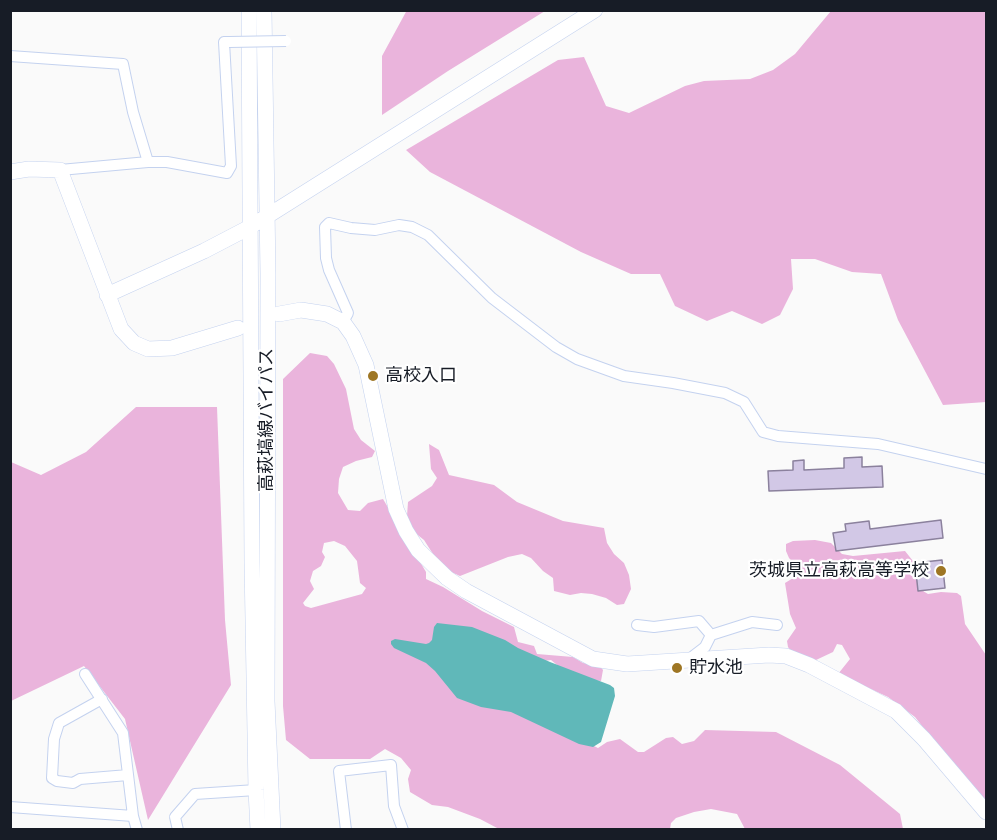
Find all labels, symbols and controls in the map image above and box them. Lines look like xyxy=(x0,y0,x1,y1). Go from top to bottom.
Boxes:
street label: 高萩塙線バイパス xyxy=(256,348,278,492)
place label: 高校入口 xyxy=(385,365,457,387)
marker: 高校入口 xyxy=(366,369,380,383)
place label: 茨城県立高萩高等学校 xyxy=(749,560,929,582)
marker: 茨城県立高萩高等学校 xyxy=(934,564,948,578)
place label: 貯水池 xyxy=(689,657,743,679)
marker: 貯水池 xyxy=(670,661,684,675)

